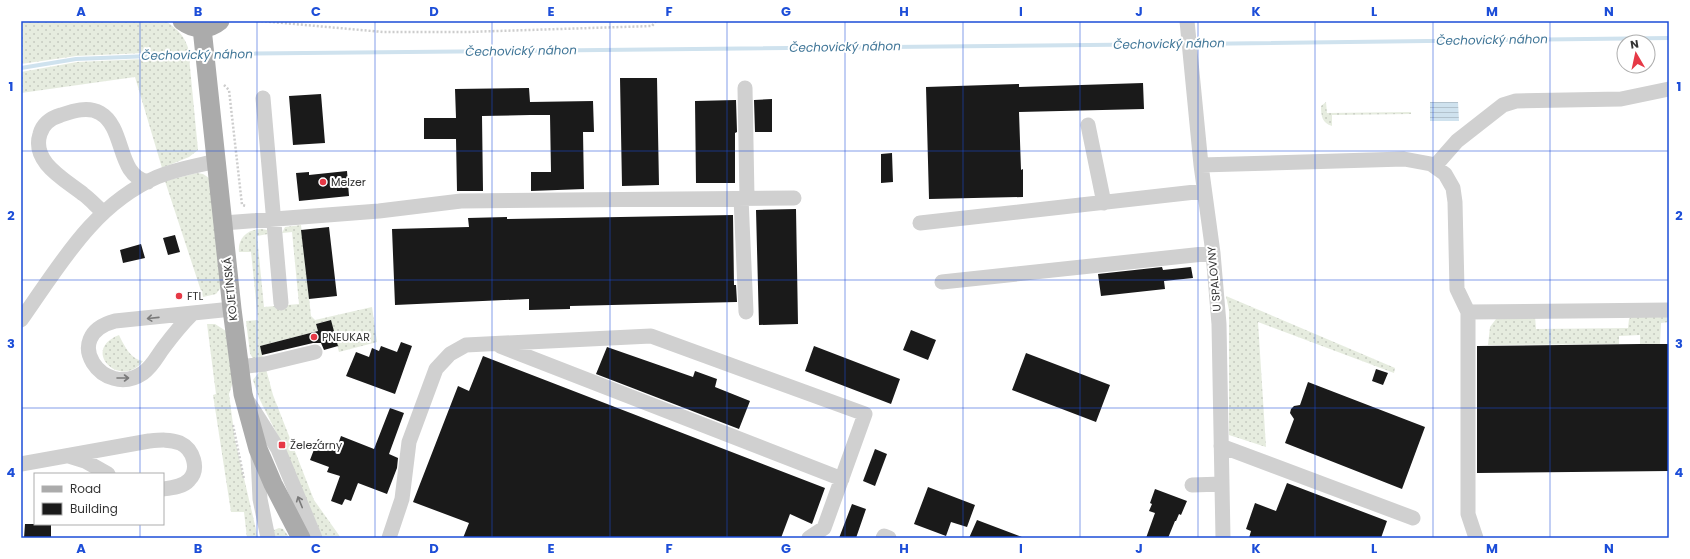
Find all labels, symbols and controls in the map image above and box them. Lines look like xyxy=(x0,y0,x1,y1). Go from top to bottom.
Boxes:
text: A xyxy=(76,2,86,21)
text: B xyxy=(194,2,203,21)
text: C xyxy=(311,2,321,21)
text: D xyxy=(429,2,439,21)
text: E xyxy=(547,2,555,21)
text: F xyxy=(665,2,673,21)
text: G xyxy=(781,2,791,21)
text: H xyxy=(899,2,909,21)
text: I xyxy=(1019,2,1023,21)
text: J xyxy=(1135,2,1143,21)
text: K xyxy=(1251,2,1261,21)
text: L xyxy=(1371,2,1377,21)
text: M xyxy=(1486,2,1498,21)
text: N xyxy=(1604,2,1614,21)
water label: Čechovický náhon xyxy=(1436,30,1548,49)
water label: Čechovický náhon xyxy=(1113,34,1225,53)
north arrow xyxy=(1616,34,1656,74)
text: N xyxy=(1629,36,1640,53)
water label: Čechovický náhon xyxy=(789,37,901,56)
water label: Čechovický náhon xyxy=(465,41,577,60)
water label: Čechovický náhon xyxy=(141,45,253,64)
text: 1 xyxy=(9,77,13,96)
text: 1 xyxy=(1677,77,1681,96)
place label: Melzer xyxy=(331,174,366,190)
marker: Melzer xyxy=(318,177,328,187)
text: 2 xyxy=(7,206,15,225)
text: 2 xyxy=(1675,206,1683,225)
street label: U SPALOVNY xyxy=(1203,245,1225,312)
street label: KOJETÍNSKÁ xyxy=(219,256,241,321)
place label: FTL xyxy=(187,288,203,304)
marker: FTL xyxy=(174,291,184,301)
one-way arrow xyxy=(147,314,160,321)
place label: PNEUKAR xyxy=(322,329,370,345)
marker: PNEUKAR xyxy=(309,332,319,342)
text: 3 xyxy=(7,334,15,353)
text: 3 xyxy=(1675,334,1683,353)
one-way arrow xyxy=(116,374,129,382)
place label: Železárny xyxy=(290,437,343,453)
marker: Železárny xyxy=(277,440,287,450)
text: 4 xyxy=(7,463,16,482)
text: 4 xyxy=(1675,463,1684,482)
legend xyxy=(34,473,164,525)
text: Road xyxy=(70,480,101,497)
one-way arrow xyxy=(296,496,303,508)
text: Building xyxy=(70,500,118,517)
text: A xyxy=(76,539,86,558)
text: B xyxy=(194,539,203,558)
text: C xyxy=(311,539,321,558)
text: D xyxy=(429,539,439,558)
text: E xyxy=(547,539,555,558)
text: F xyxy=(665,539,673,558)
text: G xyxy=(781,539,791,558)
text: H xyxy=(899,539,909,558)
text: I xyxy=(1019,539,1023,558)
text: J xyxy=(1135,539,1143,558)
text: K xyxy=(1251,539,1261,558)
text: L xyxy=(1371,539,1377,558)
text: M xyxy=(1486,539,1498,558)
text: N xyxy=(1604,539,1614,558)

